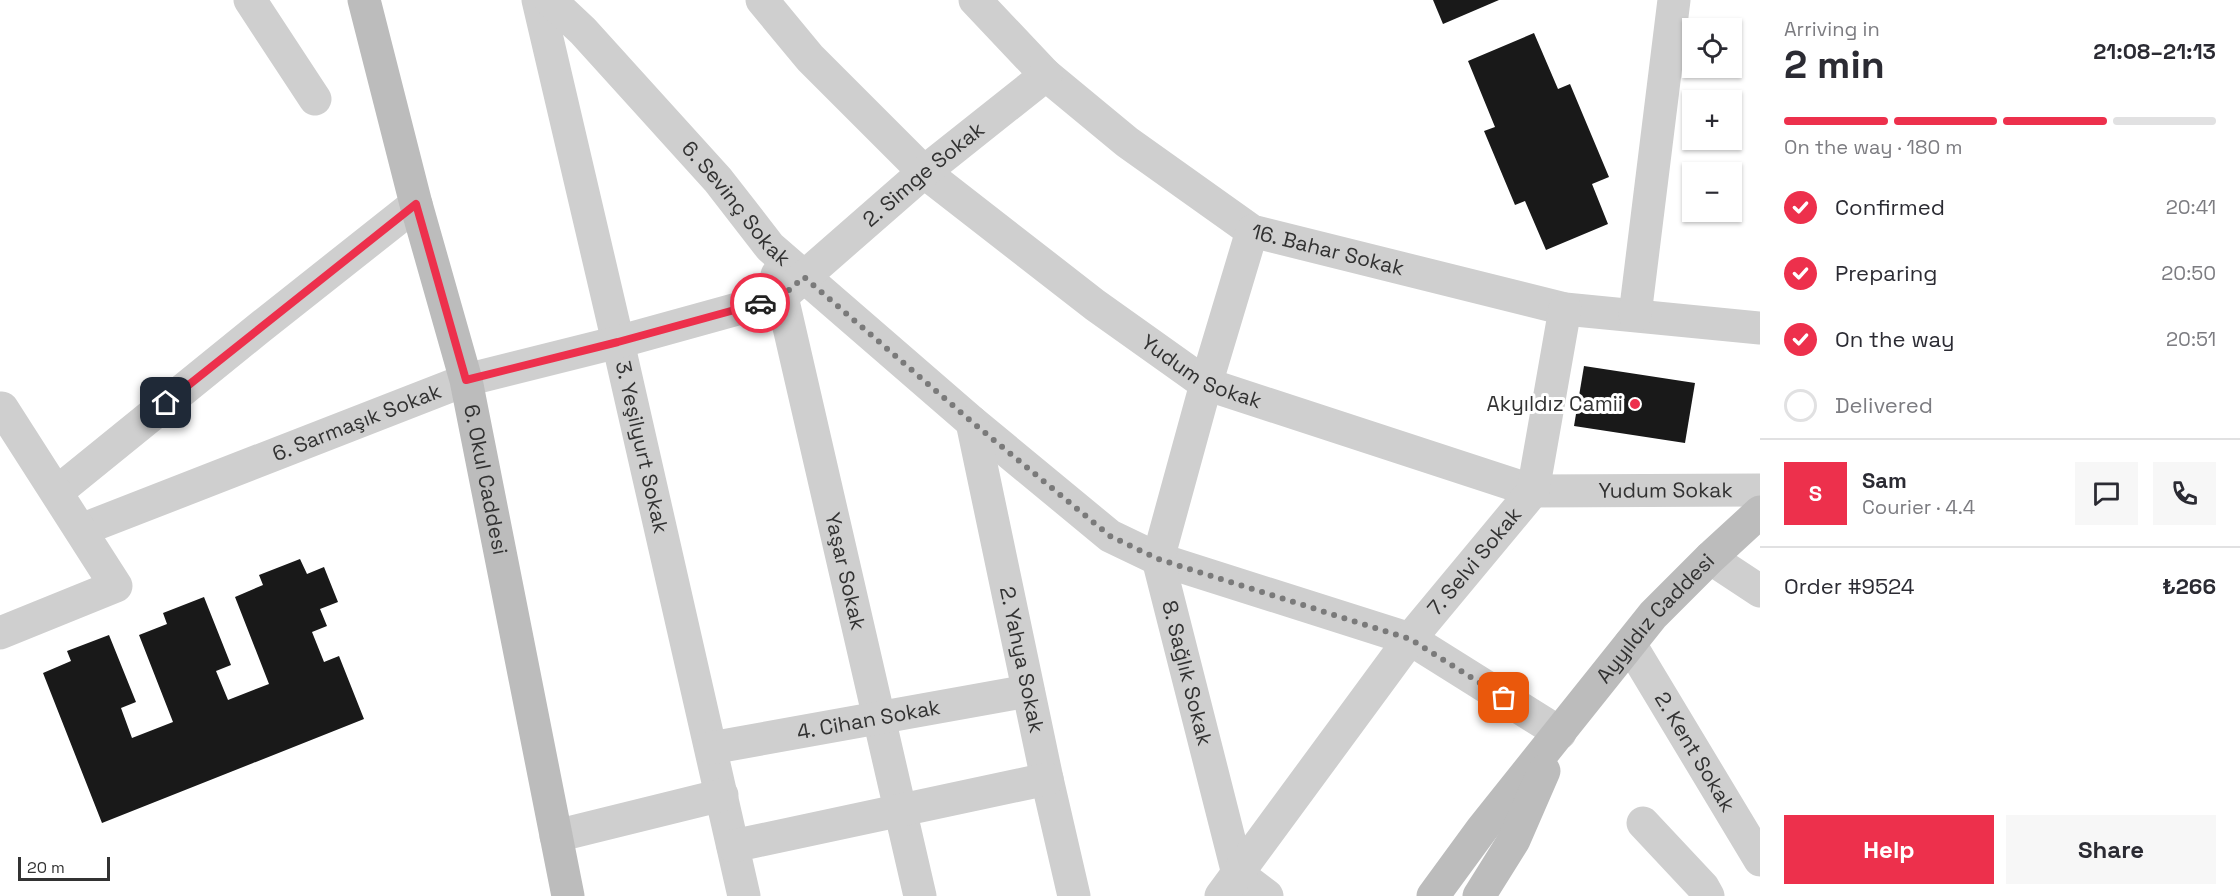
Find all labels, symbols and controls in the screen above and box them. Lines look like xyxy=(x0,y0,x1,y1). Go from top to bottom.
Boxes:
text: Arriving in xyxy=(1784,16,1880,42)
map controls xyxy=(1682,18,1742,222)
button: locate xyxy=(1682,18,1742,78)
text: 21:08–21:13 xyxy=(2093,37,2216,65)
text: 2 min xyxy=(1784,40,1885,89)
button: + xyxy=(1682,90,1742,150)
street label: 2. Simge Sokak xyxy=(857,115,989,233)
text: On the way · 180 m xyxy=(1784,134,1963,160)
street label: 6. Sevinç Sokak xyxy=(676,135,796,272)
button: − xyxy=(1682,162,1742,222)
icon: check xyxy=(1784,191,1817,224)
text: Confirmed xyxy=(1835,193,1945,221)
text: 20:41 xyxy=(2166,194,2216,220)
street label: 16. Bahar Sokak xyxy=(1249,217,1407,281)
icon: check xyxy=(1784,257,1817,290)
text: Preparing xyxy=(1835,259,1937,287)
text: 20:50 xyxy=(2161,260,2216,286)
courier xyxy=(730,273,790,333)
icon: car xyxy=(744,287,777,320)
icon: check xyxy=(1784,323,1817,356)
text: On the way xyxy=(1835,325,1954,353)
text: 20:51 xyxy=(2166,326,2216,352)
street label: Yudum Sokak xyxy=(1136,328,1265,414)
street label: 3. Yeşilyurt Sokak xyxy=(610,358,675,536)
pin xyxy=(140,377,191,428)
street label: 6. Sarmaşık Sokak xyxy=(268,377,445,467)
icon: home xyxy=(149,386,182,419)
place label: Akyıldız Camii xyxy=(1486,390,1623,417)
text: Delivered xyxy=(1835,391,1933,419)
marker: Akyıldız Camii xyxy=(1628,397,1642,411)
street label: 6. Okul Caddesi xyxy=(458,402,514,557)
button: chat xyxy=(2075,462,2138,525)
button: phone xyxy=(2153,462,2216,525)
text: Sam xyxy=(1862,466,1907,494)
street label: Yudum Sokak xyxy=(1598,476,1733,504)
text: S xyxy=(1809,479,1822,507)
text: Courier · 4.4 xyxy=(1862,494,1975,520)
street label: 7. Selvi Sokak xyxy=(1421,501,1527,621)
street label: Yaşar Sokak xyxy=(819,510,872,633)
street label: Ayyıldız Caddesi xyxy=(1590,547,1720,688)
text: Order #9524 xyxy=(1784,572,1914,600)
text: ₺266 xyxy=(2162,572,2216,600)
street label: 2. Yahya Sokak xyxy=(994,584,1051,735)
street label: 8. Sağlık Sokak xyxy=(1156,598,1219,748)
pin xyxy=(1478,672,1529,723)
icon: bag xyxy=(1487,681,1520,714)
street label: 2. Kent Sokak xyxy=(1649,687,1742,817)
street label: 4. Cihan Sokak xyxy=(794,693,942,745)
button: Help xyxy=(1784,815,1994,884)
button: Share xyxy=(2006,815,2216,884)
scale bar xyxy=(18,854,110,882)
text: 20 m xyxy=(27,857,65,878)

